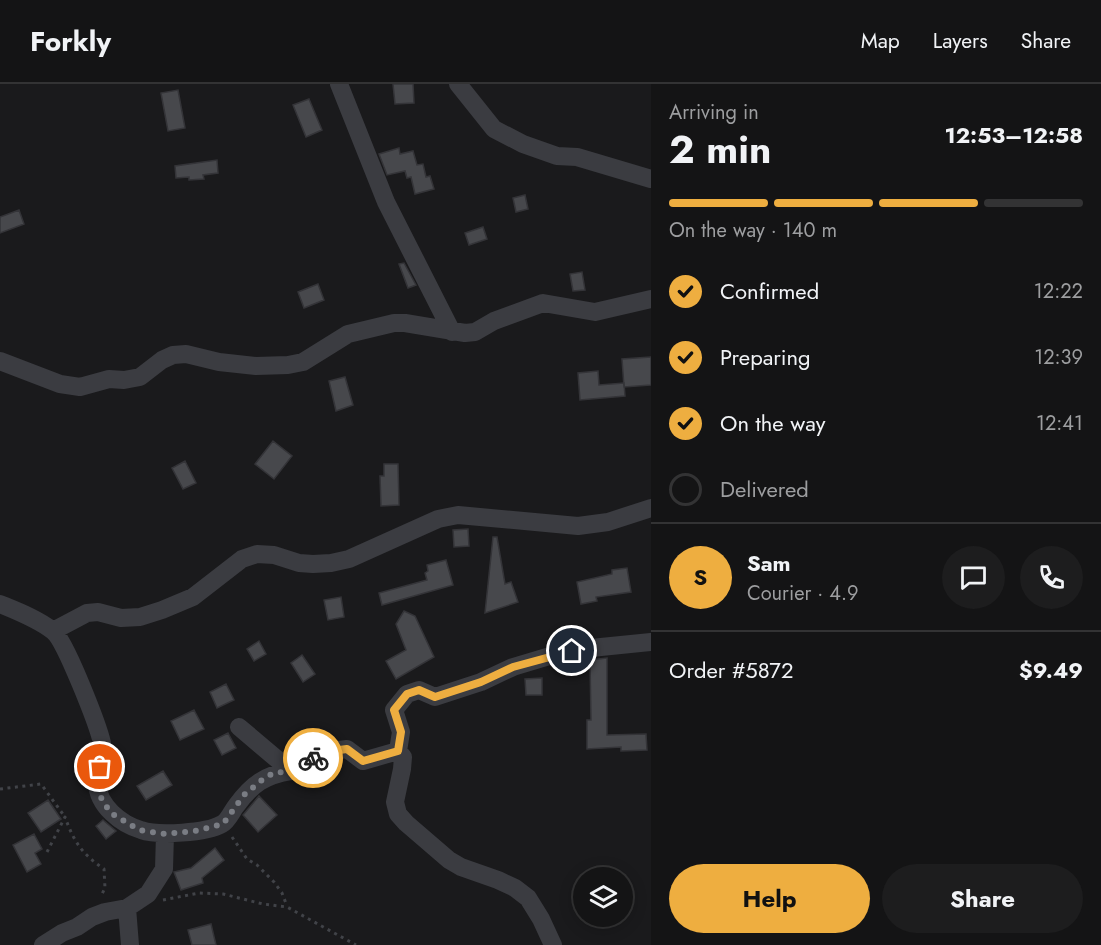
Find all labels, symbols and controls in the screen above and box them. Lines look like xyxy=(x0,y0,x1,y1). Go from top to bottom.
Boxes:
text: Forkly xyxy=(30,21,111,62)
text: Map xyxy=(861,26,900,56)
text: Layers xyxy=(933,26,988,56)
text: Share xyxy=(1021,26,1071,56)
text: Arriving in xyxy=(669,98,759,127)
text: 12:53–12:58 xyxy=(944,119,1083,151)
text: 2 min xyxy=(669,121,771,178)
text: On the way · 140 m xyxy=(669,216,837,245)
icon: check xyxy=(669,275,702,308)
text: Confirmed xyxy=(720,275,819,307)
text: 12:22 xyxy=(1034,277,1083,306)
icon: check xyxy=(669,341,702,374)
text: Preparing xyxy=(720,341,811,373)
text: 12:39 xyxy=(1034,343,1083,372)
icon: check xyxy=(669,407,702,440)
text: On the way xyxy=(720,407,825,439)
text: 12:41 xyxy=(1036,409,1083,438)
text: Delivered xyxy=(720,473,809,505)
button: chat xyxy=(942,546,1005,609)
button: phone xyxy=(1020,546,1083,609)
text: Sam xyxy=(747,547,791,579)
text: S xyxy=(694,561,707,593)
text: Courier · 4.9 xyxy=(747,579,859,608)
pin xyxy=(546,625,597,676)
icon: home xyxy=(555,634,588,667)
text: Order #5872 xyxy=(669,654,793,686)
text: $9.49 xyxy=(1019,654,1083,686)
courier xyxy=(283,728,343,788)
pin xyxy=(74,741,125,792)
icon: bike xyxy=(297,742,330,775)
icon: bag xyxy=(83,750,116,783)
button: Help xyxy=(669,864,870,933)
button: Share xyxy=(882,864,1083,933)
map controls xyxy=(573,867,633,927)
button: layers xyxy=(573,867,633,927)

